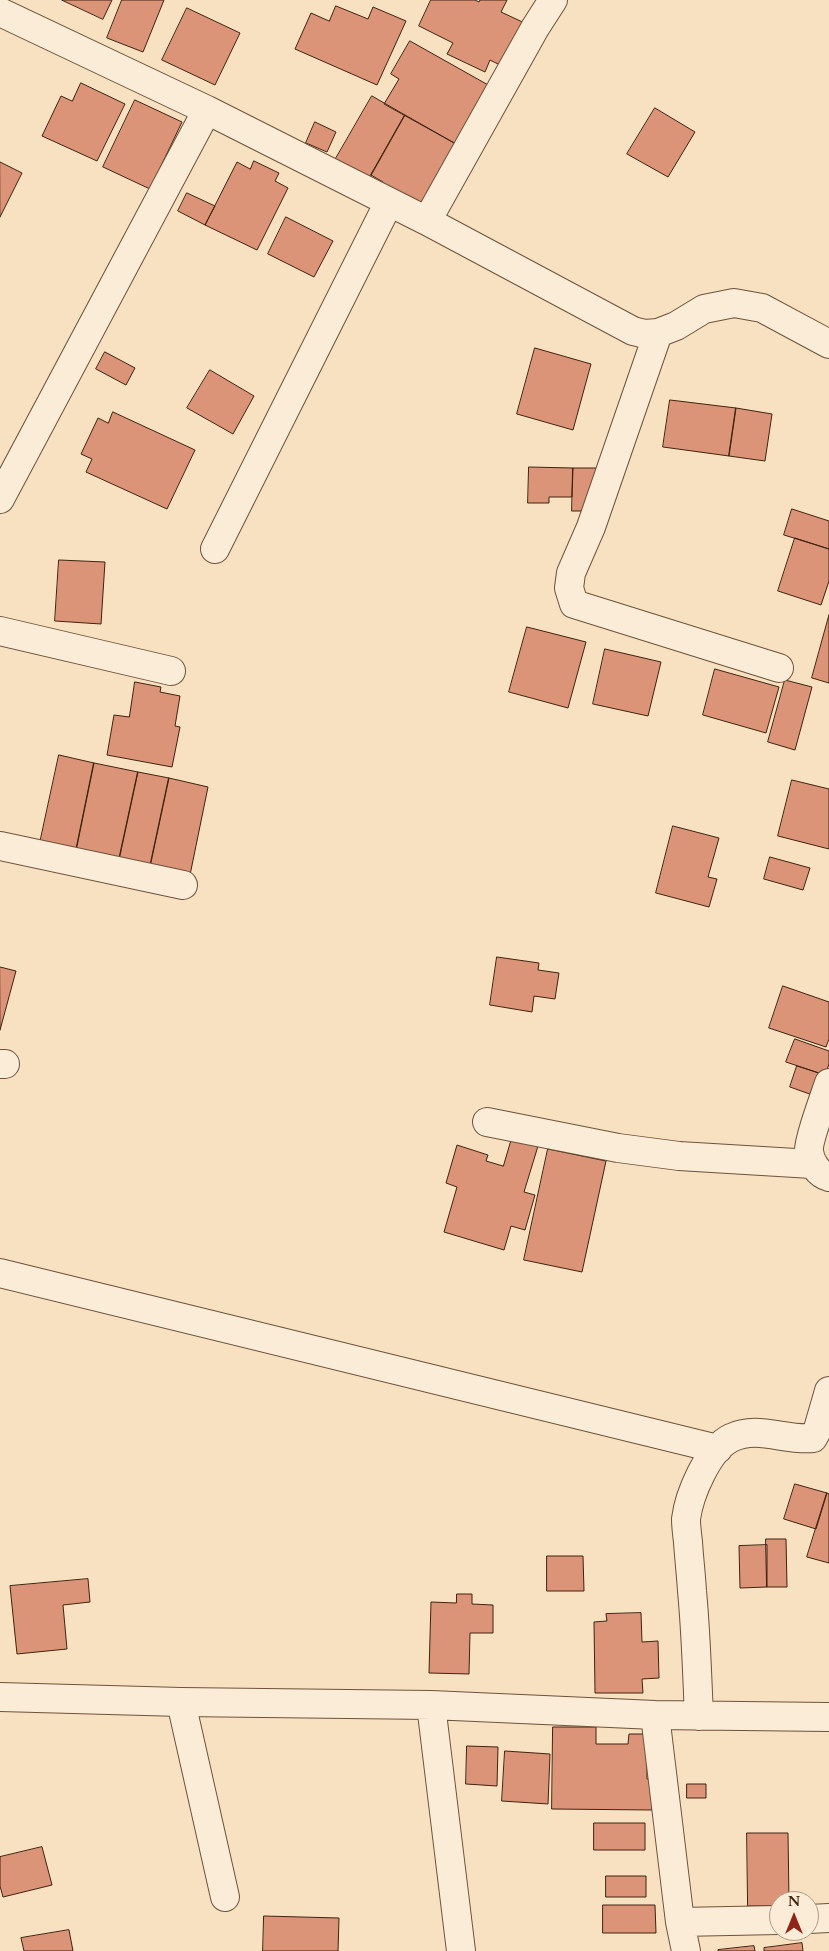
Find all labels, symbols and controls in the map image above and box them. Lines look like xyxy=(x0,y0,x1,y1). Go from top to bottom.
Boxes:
north arrow xyxy=(769,1891,819,1941)
text: N xyxy=(788,1892,800,1911)

